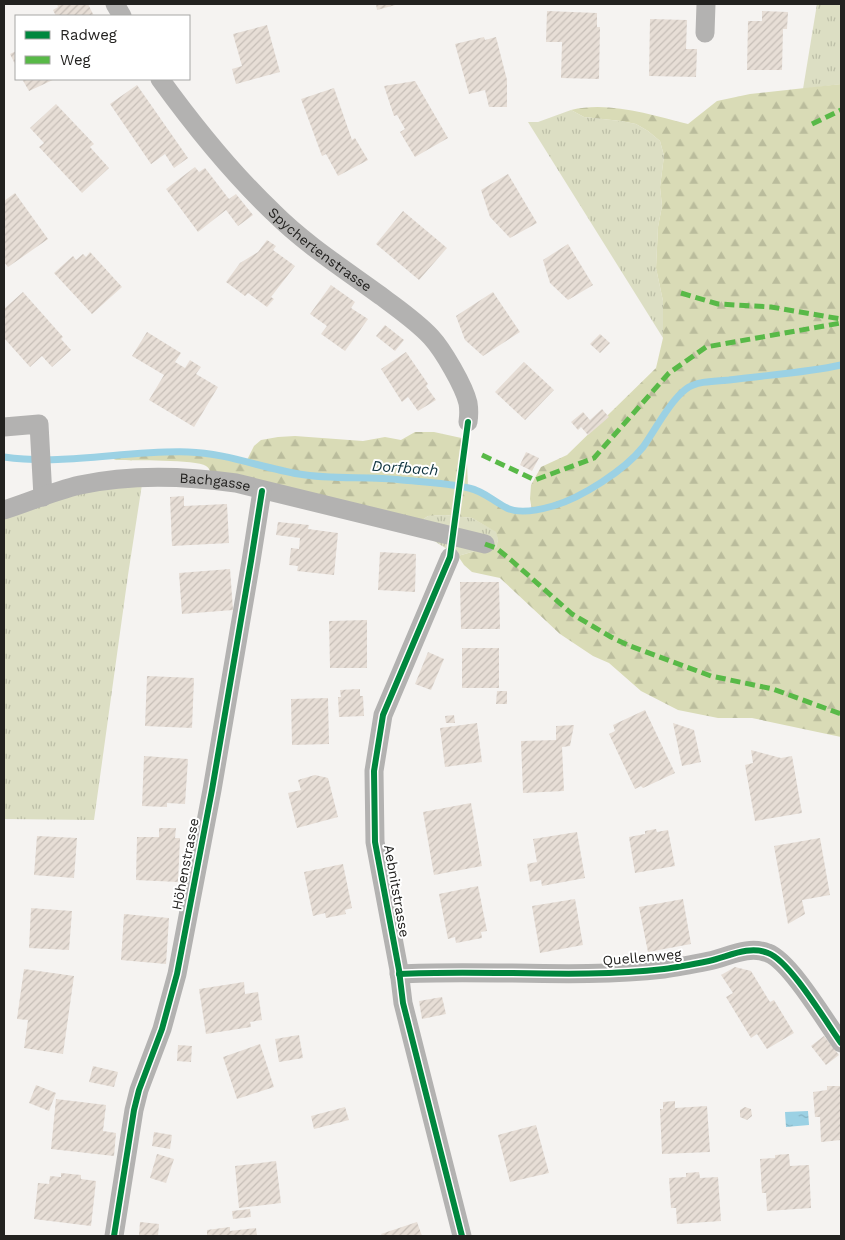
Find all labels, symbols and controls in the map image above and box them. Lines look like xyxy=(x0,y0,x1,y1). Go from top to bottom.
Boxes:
legend xyxy=(15,15,190,80)
text: Radweg xyxy=(60,26,117,44)
text: Weg xyxy=(60,51,91,69)
street label: Spychertenstrasse xyxy=(265,204,375,295)
water label: Dorfbach xyxy=(371,457,439,479)
street label: Bachgasse xyxy=(179,470,253,494)
street label: Höhenstrasse xyxy=(168,817,202,911)
street label: Aebnitstrasse xyxy=(381,843,413,939)
street label: Quellenweg xyxy=(602,946,683,968)

